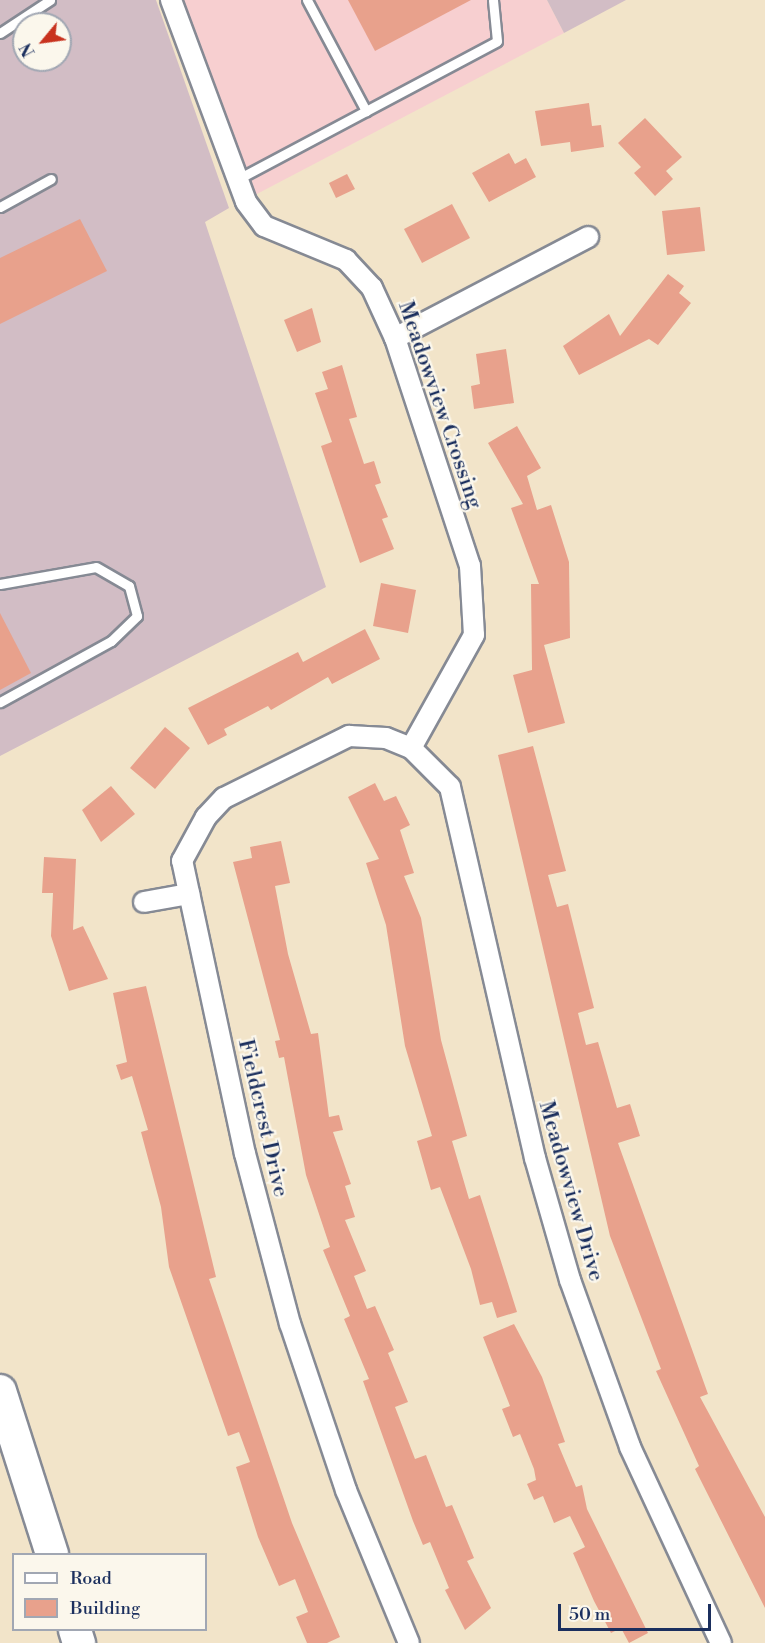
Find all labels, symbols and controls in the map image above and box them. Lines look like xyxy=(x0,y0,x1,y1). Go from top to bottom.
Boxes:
north arrow xyxy=(12,12,72,72)
text: N xyxy=(16,39,40,60)
street label: Meadowview Crossing xyxy=(392,298,488,512)
street label: Fieldcrest Drive xyxy=(232,1036,294,1200)
street label: Meadowview Drive xyxy=(533,1098,609,1284)
legend xyxy=(12,1553,207,1631)
text: Road xyxy=(70,1567,112,1590)
scale bar xyxy=(561,1592,714,1630)
text: Building xyxy=(70,1597,140,1620)
text: 50 m xyxy=(569,1603,610,1626)

